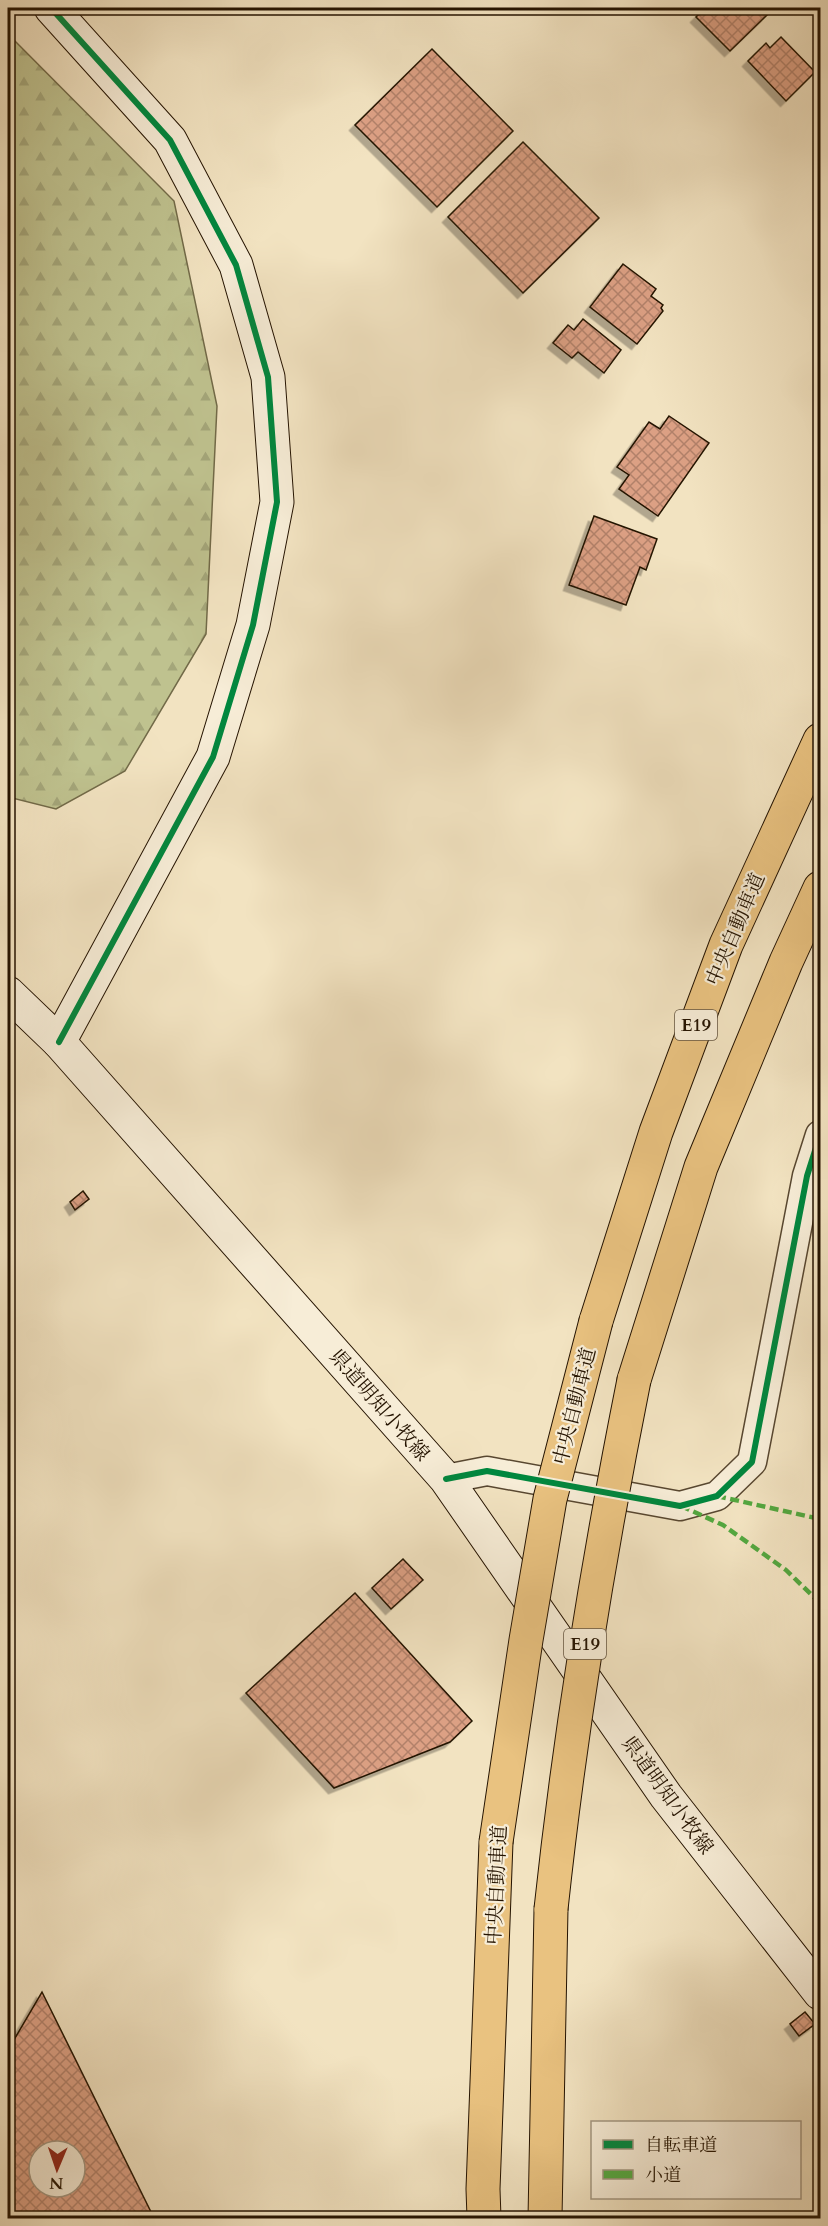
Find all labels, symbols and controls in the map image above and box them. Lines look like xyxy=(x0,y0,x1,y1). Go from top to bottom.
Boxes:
street label: 中央自動車道 xyxy=(700,869,771,990)
road number: E19 xyxy=(675,1010,717,1040)
street label: 県道明知小牧線 xyxy=(324,1344,436,1467)
street label: 中央自動車道 xyxy=(547,1345,602,1468)
road number: E19 xyxy=(564,1629,606,1659)
street label: 県道明知小牧線 xyxy=(616,1731,720,1860)
street label: 中央自動車道 xyxy=(480,1824,513,1946)
legend xyxy=(591,2121,801,2199)
text: 自転車道 xyxy=(645,2133,717,2158)
north arrow xyxy=(27,2139,87,2199)
text: 小道 xyxy=(645,2163,681,2188)
text: N xyxy=(49,2172,64,2194)

